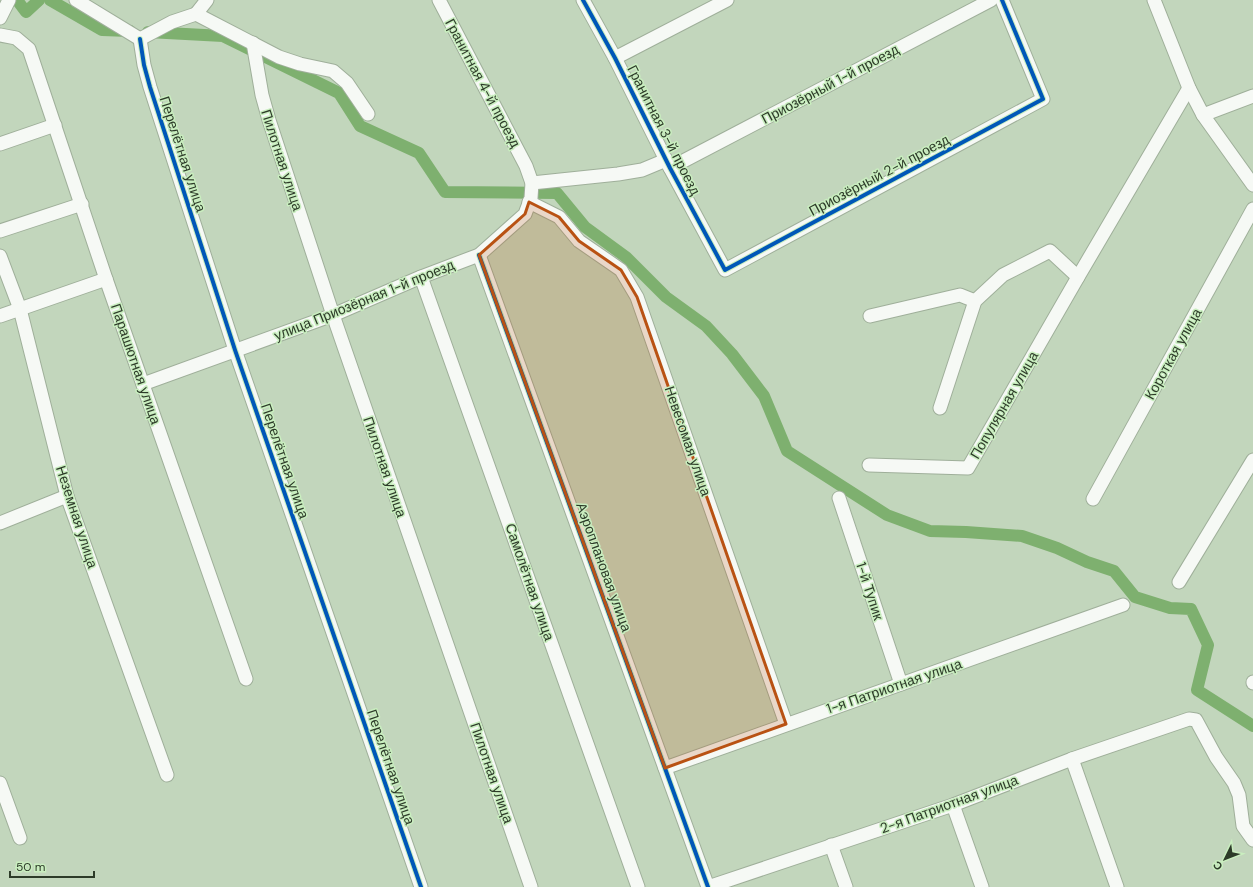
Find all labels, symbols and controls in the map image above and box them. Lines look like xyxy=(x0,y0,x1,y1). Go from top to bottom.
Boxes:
street label: Гранитная 4-й проезд xyxy=(441,15,525,151)
street label: Приозёрный 1-й проезд xyxy=(758,40,902,128)
street label: Гранитная 3-й проезд xyxy=(623,62,705,198)
street label: Перелётная улица xyxy=(156,94,210,214)
street label: Пилотная улица xyxy=(257,107,307,213)
street label: Приозёрный 2-й проезд xyxy=(806,130,952,220)
street label: улица Приозёрная 1-й проезд xyxy=(271,256,457,344)
street label: Парашютная улица xyxy=(107,301,165,427)
street label: Короткая улица xyxy=(1140,305,1206,403)
street label: Популярная улица xyxy=(966,348,1042,462)
street label: Невесомая улица xyxy=(661,384,715,499)
street label: Перелётная улица xyxy=(257,401,313,521)
street label: Пилотная улица xyxy=(359,414,411,520)
street label: Неземная улица xyxy=(52,464,102,571)
street label: Аэроплановая улица xyxy=(572,500,636,634)
street label: Самолётная улица xyxy=(501,521,559,643)
street label: 1-й Тупик xyxy=(852,560,888,623)
street label: 1-я Патриотная улица xyxy=(824,654,964,718)
street label: Перелётная улица xyxy=(363,707,419,827)
street label: Пилотная улица xyxy=(466,720,518,826)
street label: 2-я Патриотная улица xyxy=(877,771,1021,837)
north arrow xyxy=(1205,839,1245,879)
scale bar xyxy=(10,853,94,879)
text: С xyxy=(1210,858,1226,874)
text: 50 m xyxy=(16,859,45,875)

